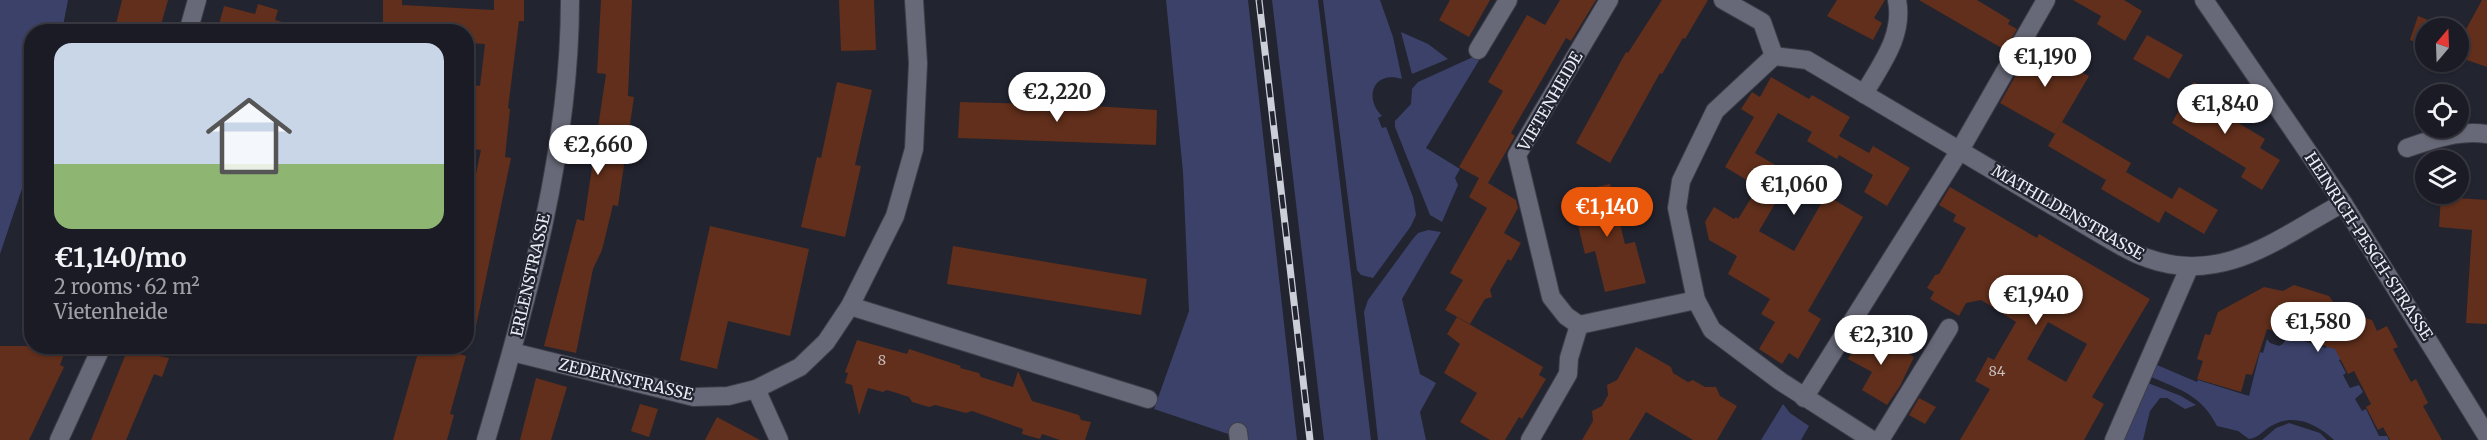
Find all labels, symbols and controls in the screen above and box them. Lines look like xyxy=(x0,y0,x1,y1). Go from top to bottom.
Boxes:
north arrow xyxy=(2415,18,2469,72)
map controls xyxy=(2415,18,2469,204)
pin: €1,190 xyxy=(1996,37,2094,88)
text: €1,190 xyxy=(2013,44,2077,69)
street label: VIETENHEIDE xyxy=(1513,47,1587,155)
pin: €2,220 xyxy=(1008,72,1106,123)
text: €2,220 xyxy=(1022,79,1092,104)
icon: home xyxy=(195,82,303,190)
pin: €1,840 xyxy=(2176,84,2274,135)
button: locate xyxy=(2415,84,2469,138)
text: €1,840 xyxy=(2191,91,2259,116)
pin: €2,660 xyxy=(549,125,647,176)
text: €2,660 xyxy=(563,132,633,157)
street label: HEINRICH-PESCH-STRASSE xyxy=(2301,148,2438,344)
button: layers xyxy=(2415,150,2469,204)
street label: MATHILDENSTRASSE xyxy=(1988,160,2149,264)
pin: €1,060 xyxy=(1745,165,1843,216)
text: €1,060 xyxy=(1760,172,1828,197)
pin: €1,140 xyxy=(1558,187,1656,238)
text: €1,140 xyxy=(1575,194,1639,219)
street label: ERLENSTRASSE xyxy=(506,211,554,338)
text: €1,140/mo xyxy=(54,241,186,274)
text: 2 rooms · 62 m² xyxy=(54,274,200,299)
pin: €1,940 xyxy=(1987,275,2085,326)
text: €1,940 xyxy=(2003,282,2069,307)
text: Vietenheide xyxy=(54,299,168,324)
pin: €1,580 xyxy=(2269,302,2367,353)
text: €1,580 xyxy=(2285,309,2351,334)
pin: €2,310 xyxy=(1832,315,1930,366)
text: €2,310 xyxy=(1848,322,1914,347)
house number: 8 xyxy=(878,351,886,369)
street label: ZEDERNSTRASSE xyxy=(557,354,696,404)
house number: 84 xyxy=(1989,362,2006,380)

